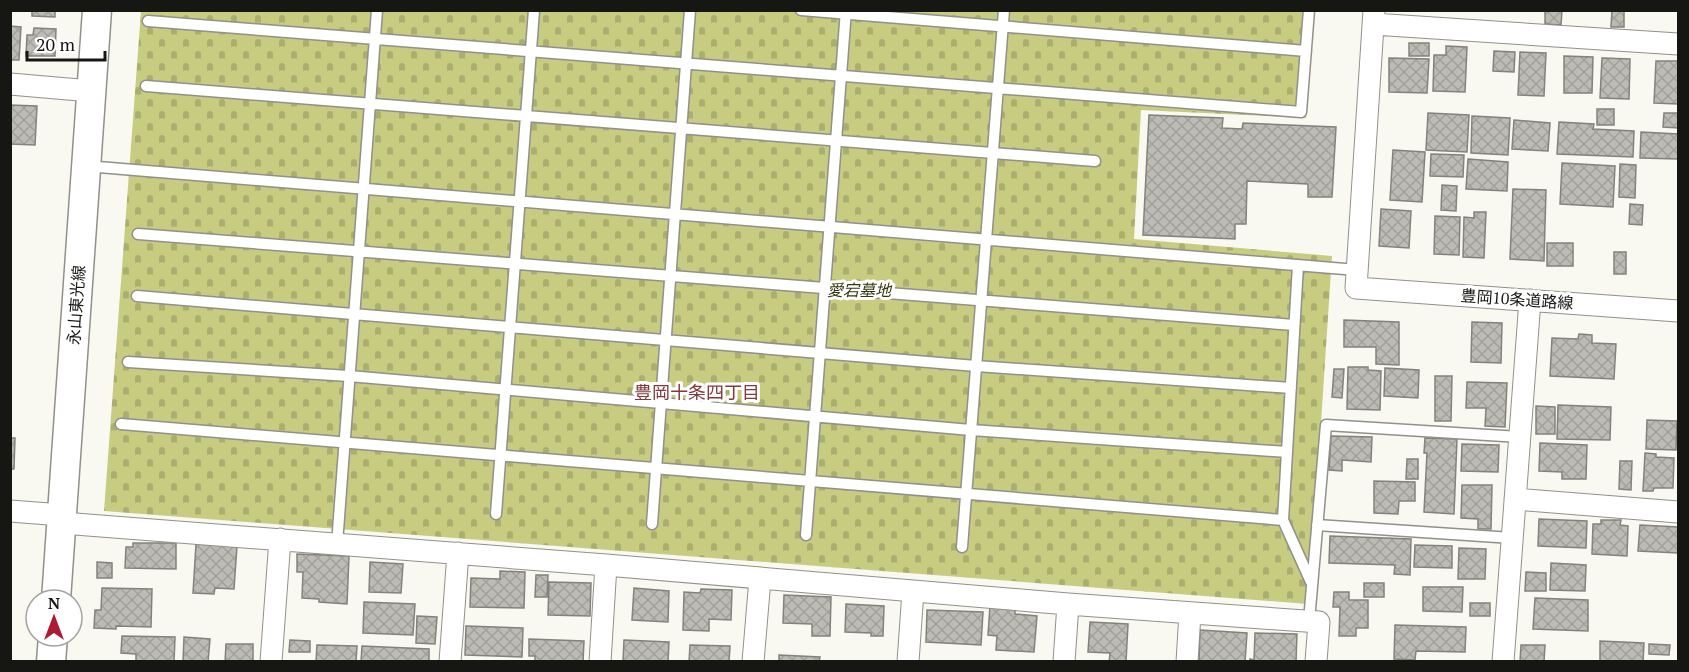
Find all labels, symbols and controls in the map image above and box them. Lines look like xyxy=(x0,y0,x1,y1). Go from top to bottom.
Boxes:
scale bar xyxy=(27,24,105,62)
text: 20 m xyxy=(36,32,76,56)
street label: 永山東光線 xyxy=(62,264,90,346)
park label: 愛宕墓地 xyxy=(827,279,893,301)
street label: 豊岡10条道路線 xyxy=(1460,284,1574,314)
district label: 豊岡十条四丁目 xyxy=(634,380,760,404)
north arrow xyxy=(24,588,84,648)
text: N xyxy=(48,592,60,614)

